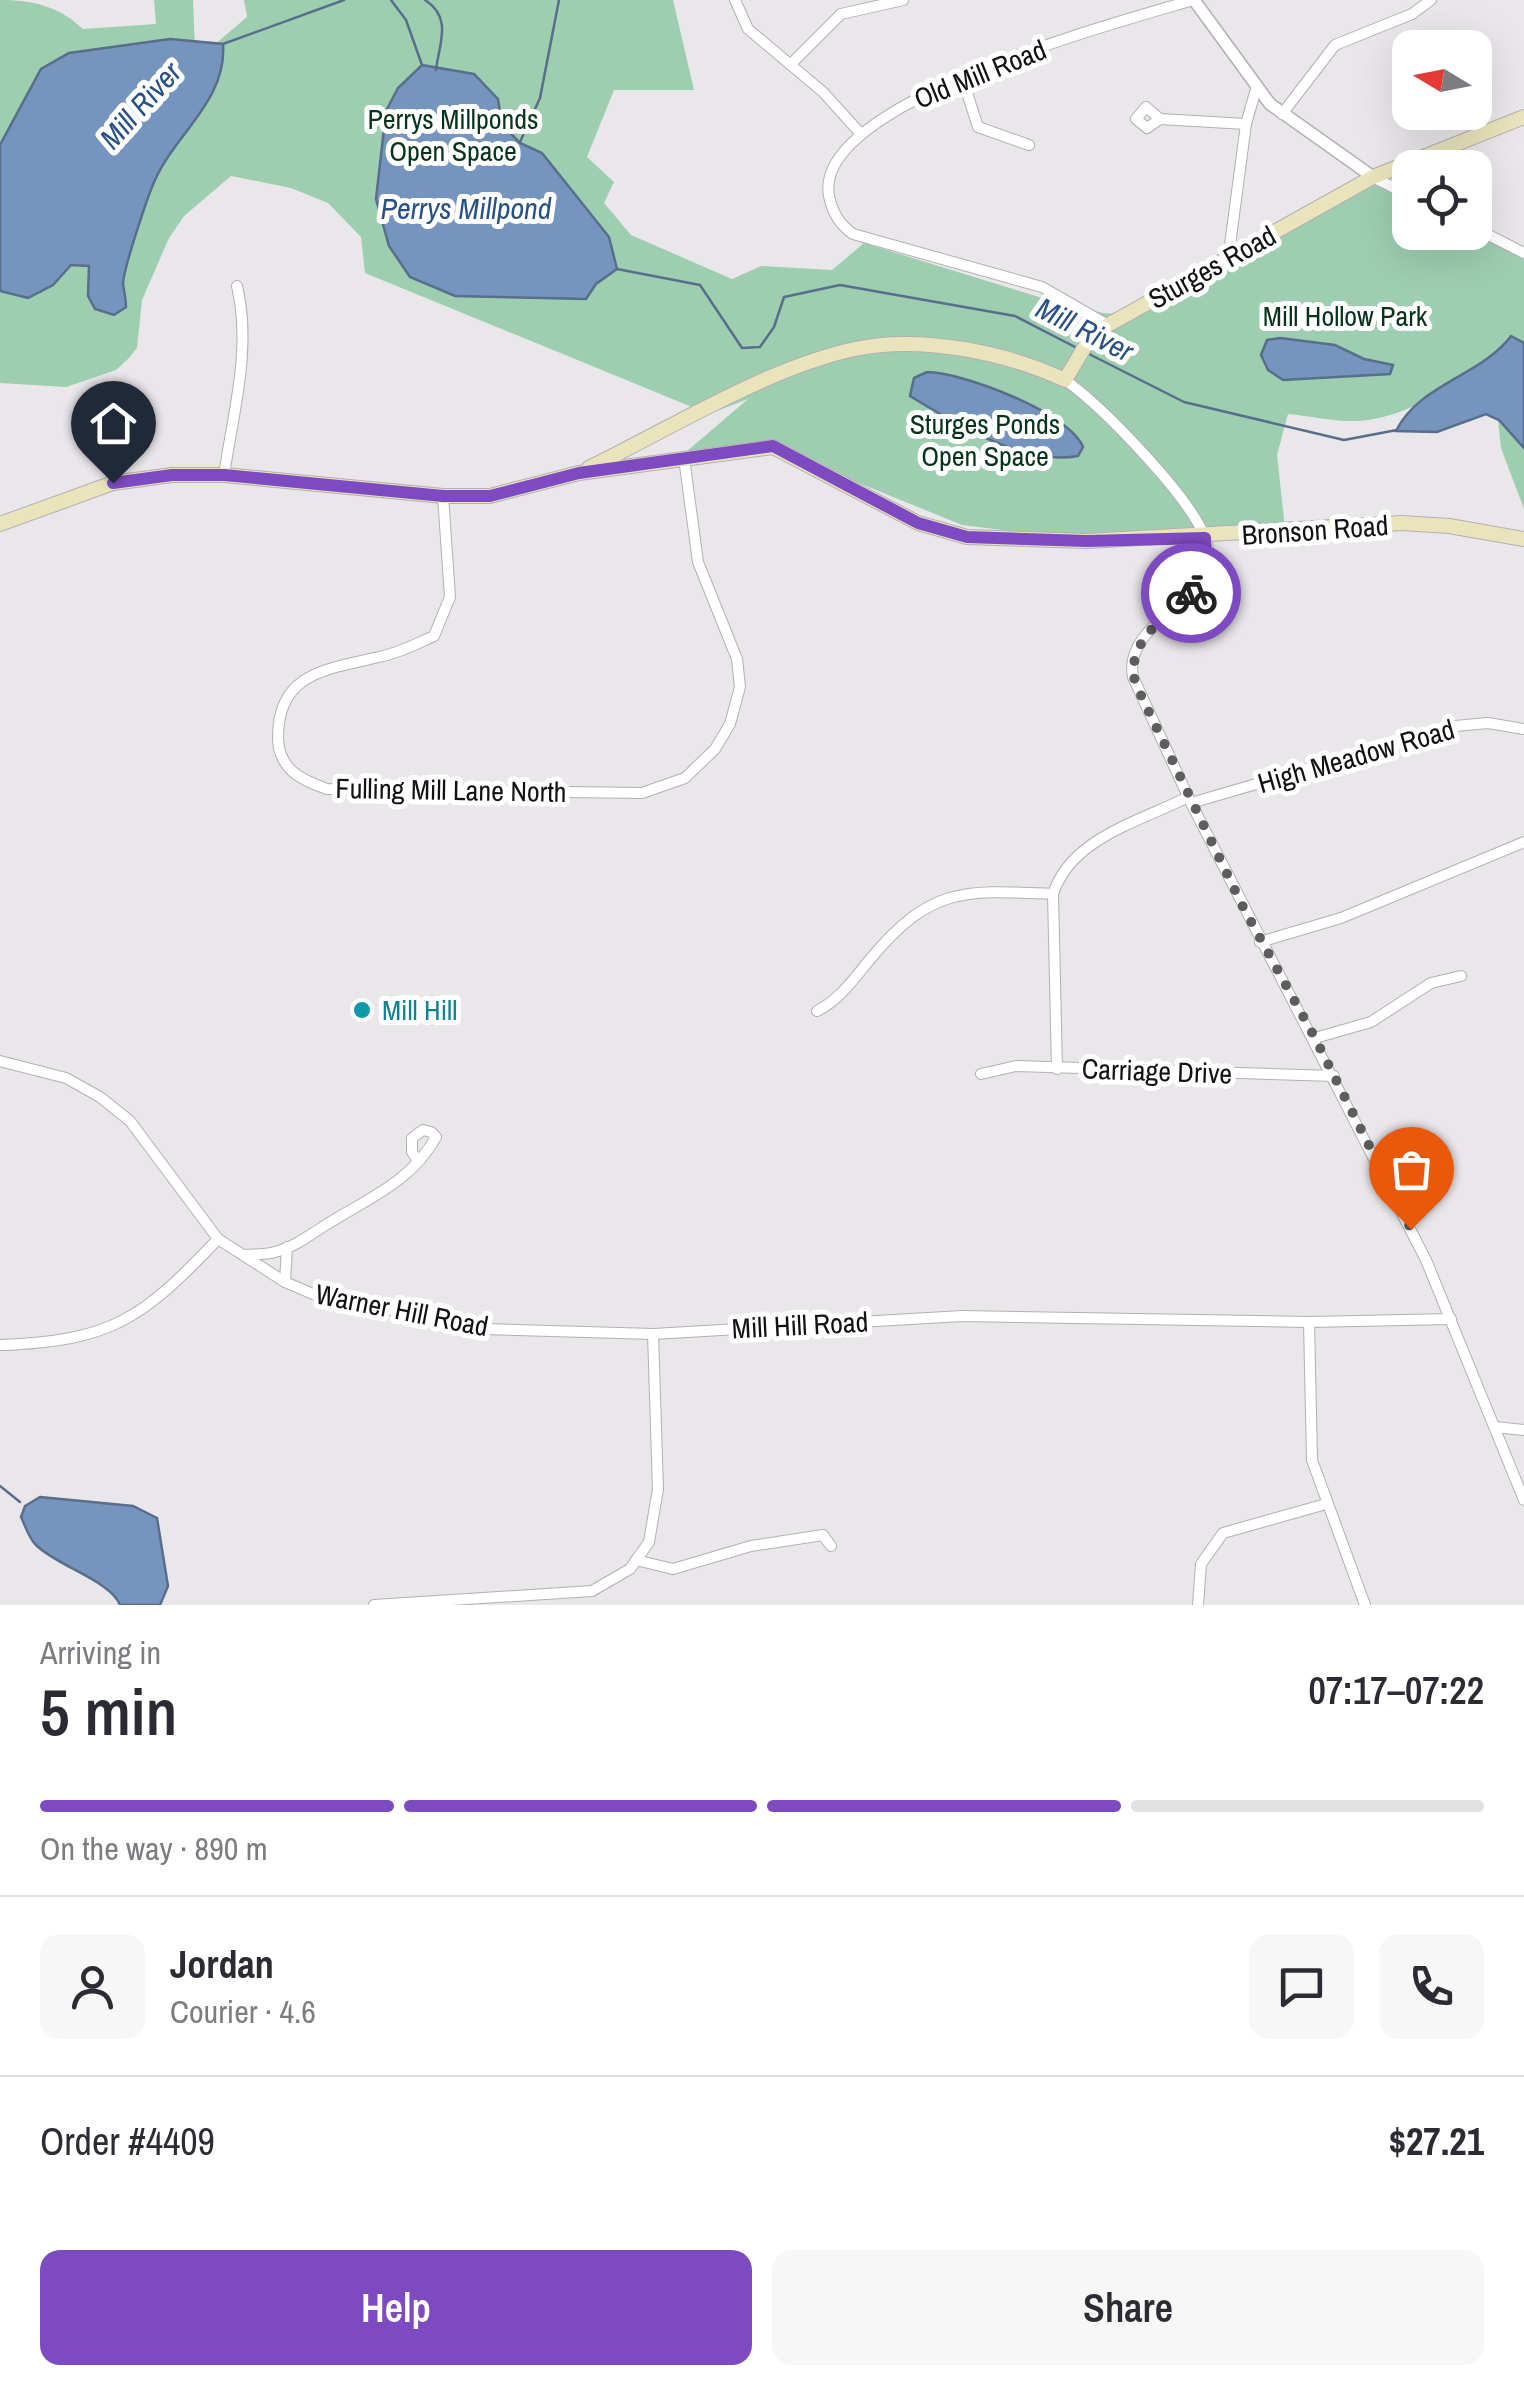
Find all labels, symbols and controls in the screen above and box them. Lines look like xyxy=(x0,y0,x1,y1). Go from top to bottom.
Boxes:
street label: Old Mill Road xyxy=(908,30,1052,118)
north arrow xyxy=(1392,30,1492,130)
map controls xyxy=(1392,30,1492,250)
water label: Mill River xyxy=(90,52,190,157)
park label: Perrys Millponds Open Space xyxy=(368,100,538,170)
button: locate xyxy=(1392,150,1492,250)
water label: Perrys Millpond xyxy=(381,188,552,228)
street label: Sturges Road xyxy=(1141,216,1283,318)
water label: Mill River xyxy=(1030,288,1141,371)
park label: Mill Hollow Park xyxy=(1263,297,1428,335)
pin xyxy=(71,381,156,484)
icon: home xyxy=(86,396,141,451)
park label: Sturges Ponds Open Space xyxy=(910,405,1060,475)
street label: Bronson Road xyxy=(1240,506,1390,554)
courier xyxy=(1141,543,1241,643)
icon: bike xyxy=(1164,566,1219,621)
street label: High Meadow Road xyxy=(1253,710,1459,802)
street label: Fulling Mill Lane North xyxy=(335,769,567,811)
place label: Mill Hill xyxy=(382,991,457,1029)
marker: Mill Hill xyxy=(351,999,373,1021)
street label: Carriage Drive xyxy=(1081,1049,1233,1093)
pin xyxy=(1369,1127,1454,1230)
icon: bag xyxy=(1384,1142,1439,1197)
street label: Warner Hill Road xyxy=(312,1275,492,1345)
street label: Mill Hill Road xyxy=(731,1302,869,1348)
text: Arriving in xyxy=(40,1631,161,1674)
text: 07:17–07:22 xyxy=(1308,1665,1484,1716)
text: 5 min xyxy=(40,1668,177,1755)
text: On the way · 890 m xyxy=(40,1827,268,1870)
button: person xyxy=(40,1934,145,2039)
button: chat xyxy=(1249,1934,1354,2039)
button: phone xyxy=(1379,1934,1484,2039)
text: Jordan xyxy=(170,1939,274,1990)
text: Courier · 4.6 xyxy=(170,1990,316,2033)
text: Order #4409 xyxy=(40,2116,215,2167)
text: $27.21 xyxy=(1389,2116,1484,2167)
button: Help xyxy=(40,2250,752,2365)
button: Share xyxy=(772,2250,1484,2365)

